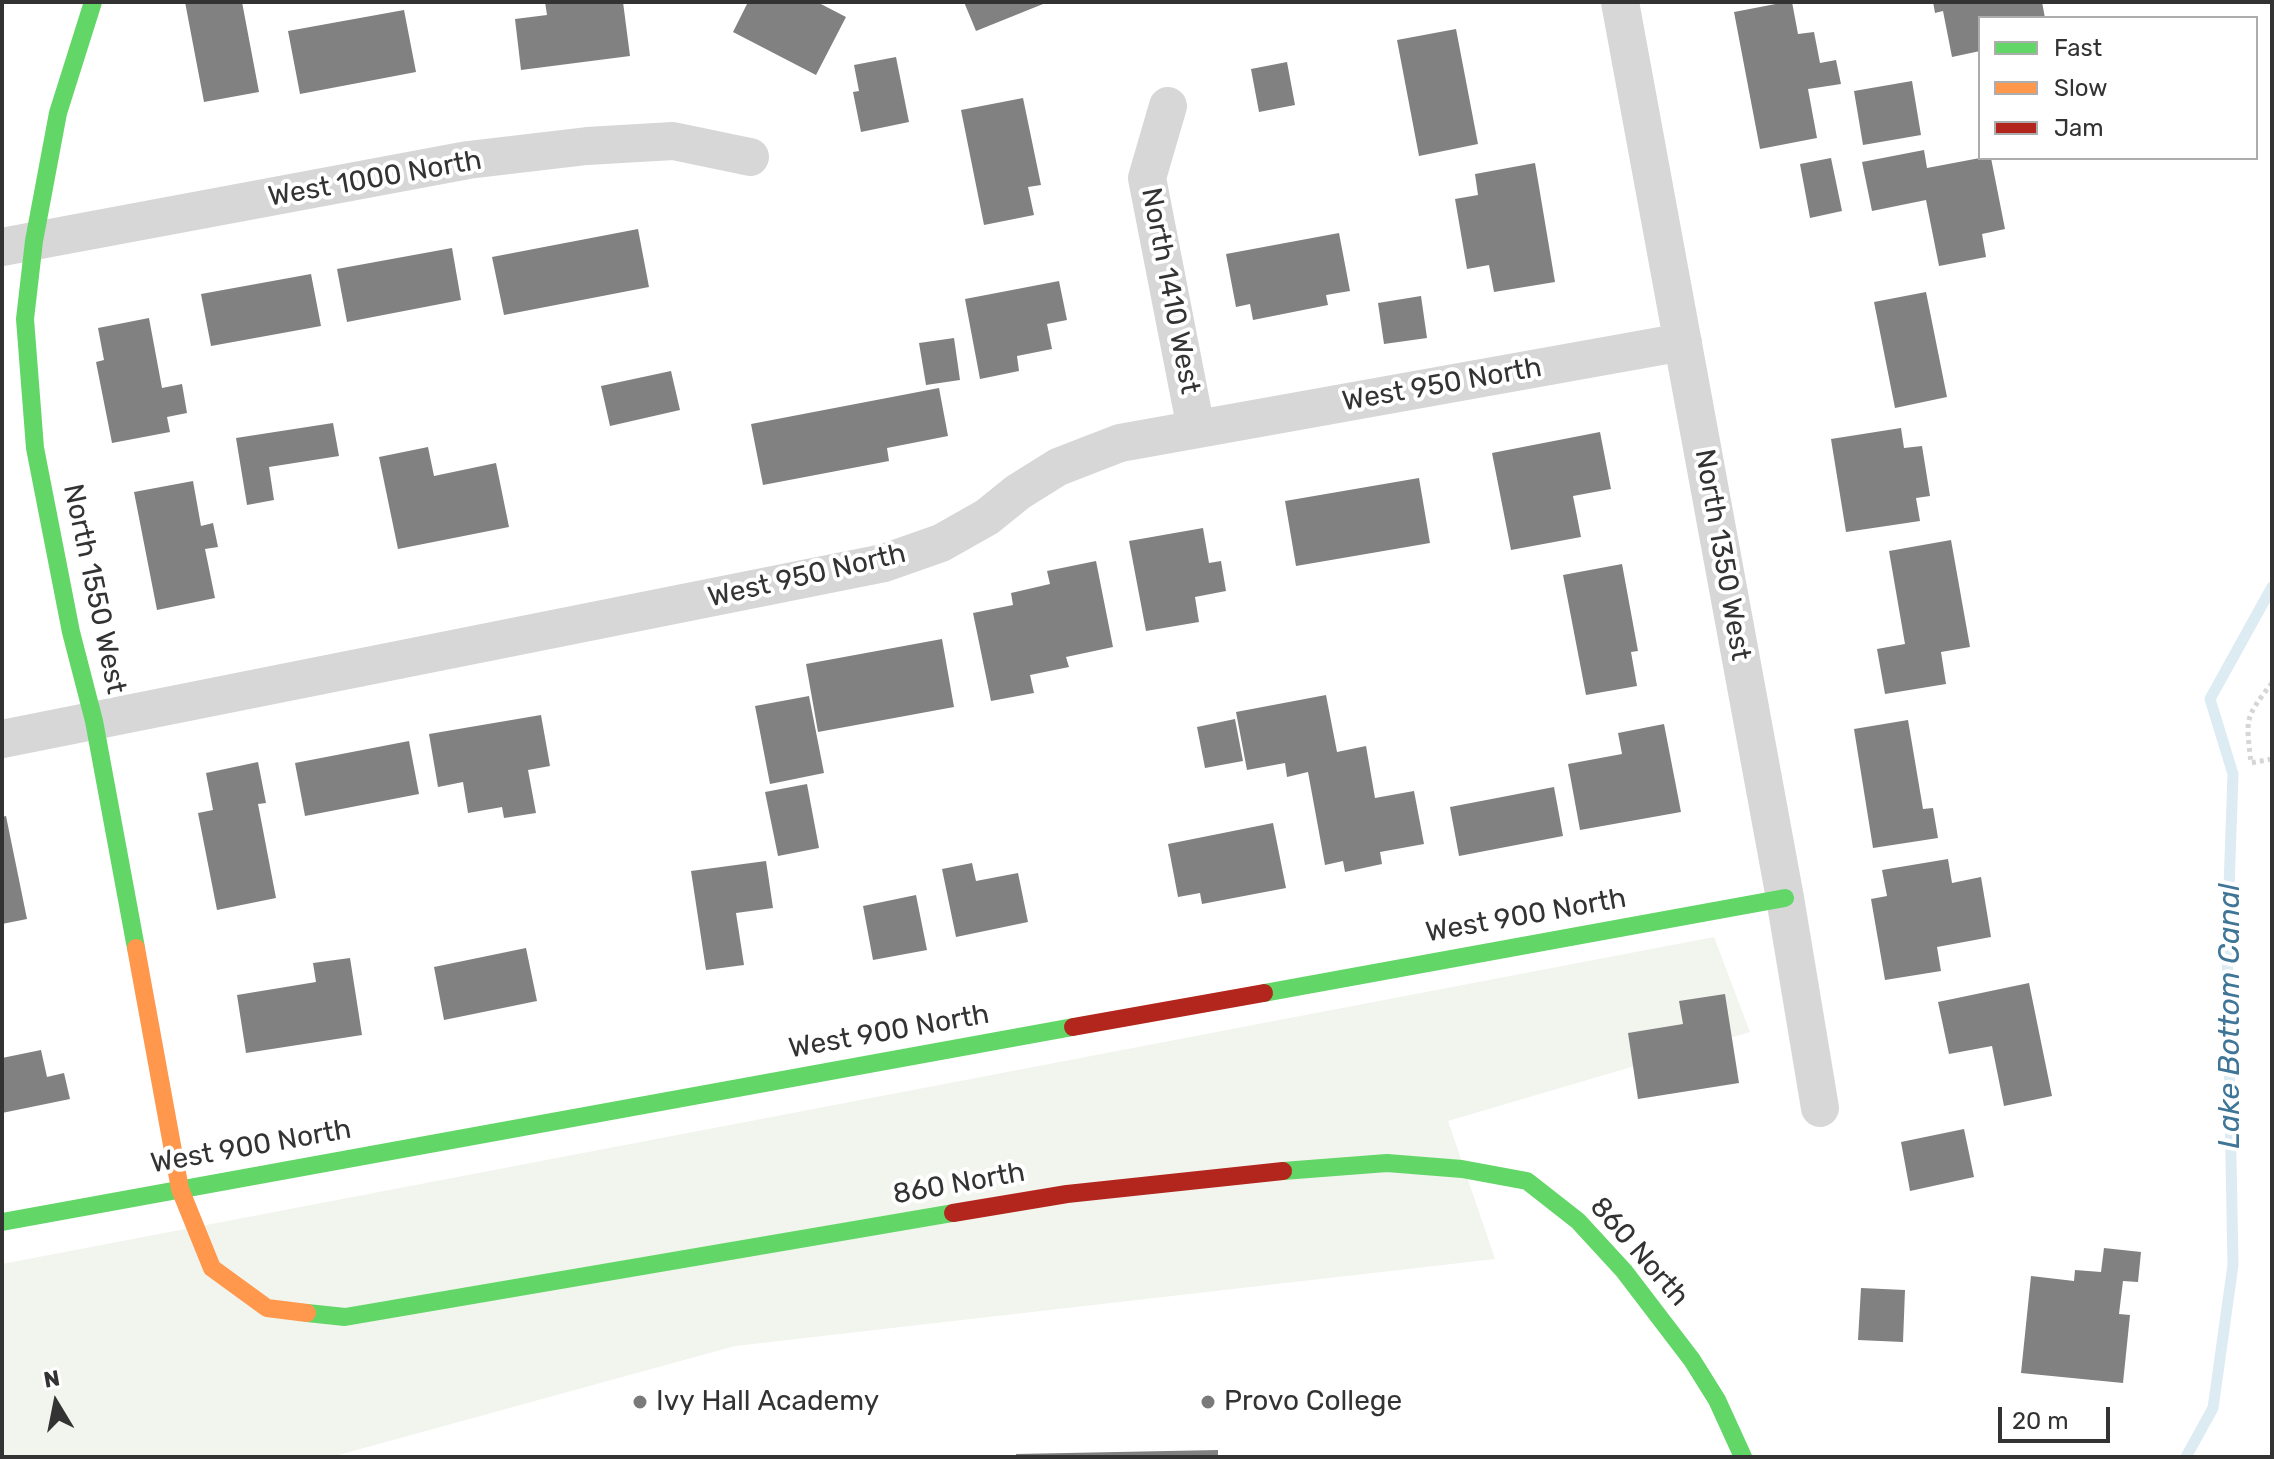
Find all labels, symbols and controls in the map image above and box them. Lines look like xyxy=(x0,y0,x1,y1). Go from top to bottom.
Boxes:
legend xyxy=(1978,16,2258,160)
text: Fast xyxy=(2054,34,2102,62)
text: Slow xyxy=(2054,74,2107,102)
text: Jam xyxy=(2054,114,2104,142)
street label: West 1000 North xyxy=(266,144,484,214)
street label: North 1410 West xyxy=(1134,185,1206,397)
street label: West 950 North xyxy=(1340,351,1544,419)
street label: North 1350 West xyxy=(1687,447,1757,663)
street label: North 1550 West xyxy=(55,481,133,697)
street label: West 950 North xyxy=(705,537,909,615)
street label: West 900 North xyxy=(1423,882,1629,950)
water label: Lake Bottom Canal xyxy=(2212,883,2248,1149)
street label: West 900 North xyxy=(786,998,992,1066)
street label: West 900 North xyxy=(148,1113,354,1181)
street label: 860 North xyxy=(890,1156,1028,1212)
street label: 860 North xyxy=(1583,1191,1695,1313)
north arrow xyxy=(16,1363,96,1443)
text: N xyxy=(42,1364,62,1394)
place label: Ivy Hall Academy xyxy=(656,1385,879,1419)
place label: Provo College xyxy=(1224,1385,1402,1419)
scale bar xyxy=(2002,1391,2114,1441)
marker: Ivy Hall Academy xyxy=(631,1393,649,1411)
marker: Provo College xyxy=(1199,1393,1217,1411)
text: 20 m xyxy=(2012,1407,2069,1435)

